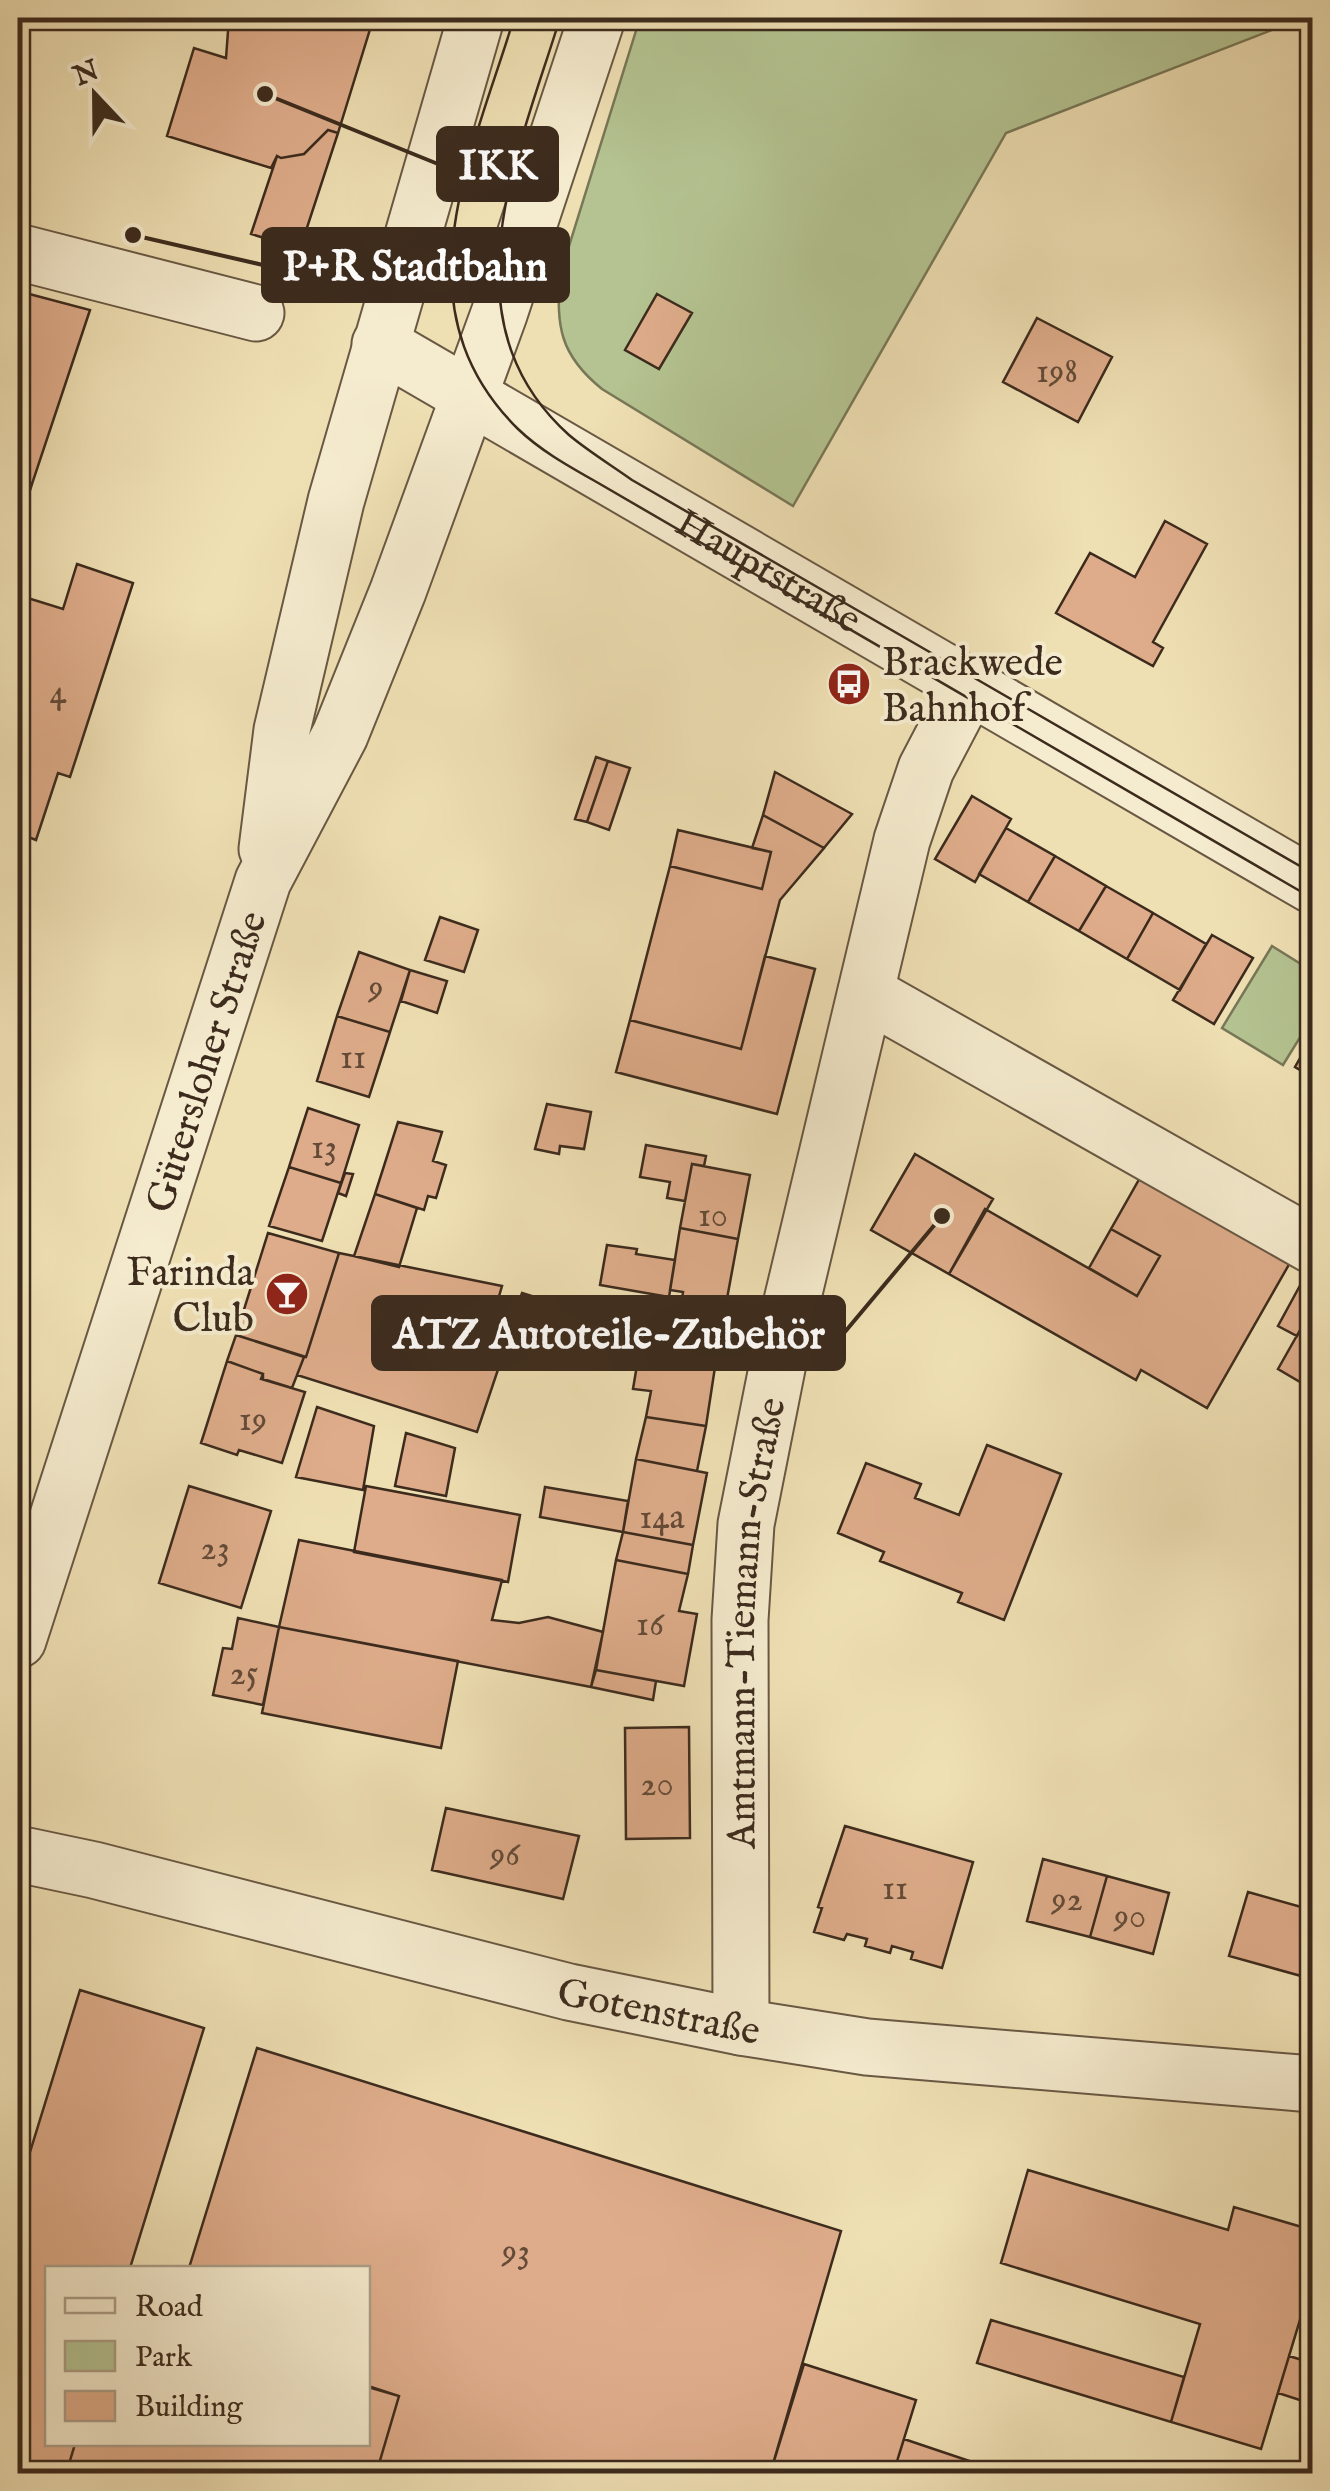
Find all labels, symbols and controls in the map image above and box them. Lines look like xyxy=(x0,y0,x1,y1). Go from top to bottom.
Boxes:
north arrow xyxy=(45,45,145,145)
text: N xyxy=(68,53,104,95)
callout: IKK xyxy=(438,128,557,200)
text: IKK xyxy=(459,141,539,194)
callout: P+R Stadtbahn xyxy=(263,229,568,301)
text: P+R Stadtbahn xyxy=(282,242,548,295)
house number: 198 xyxy=(1036,350,1078,395)
street label: Hauptstraße xyxy=(665,499,870,647)
place label: Brackwede Bahnhof xyxy=(882,639,1063,736)
bus stop icon: Brackwede Bahnhof xyxy=(826,661,872,707)
house number: 4 xyxy=(49,671,67,716)
street label: Gütersloher Straße xyxy=(136,905,281,1220)
house number: 9 xyxy=(367,966,384,1011)
house number: 11 xyxy=(340,1036,366,1081)
house number: 13 xyxy=(311,1126,337,1171)
house number: 10 xyxy=(698,1194,728,1239)
place label: Farinda Club xyxy=(127,1249,255,1346)
bar icon: Farinda Club xyxy=(264,1271,310,1317)
callout: ATZ Autoteile-Zubehör xyxy=(373,1297,844,1369)
text: ATZ Autoteile-Zubehör xyxy=(391,1310,825,1363)
street label: Amtmann-Tiemann-Straße xyxy=(718,1394,800,1850)
house number: 19 xyxy=(239,1398,267,1443)
house number: 14a xyxy=(639,1496,686,1541)
house number: 23 xyxy=(200,1527,230,1572)
house number: 16 xyxy=(636,1603,665,1648)
house number: 25 xyxy=(229,1652,259,1697)
house number: 20 xyxy=(640,1763,674,1808)
house number: 96 xyxy=(489,1833,521,1878)
house number: 11 xyxy=(882,1867,908,1912)
house number: 92 xyxy=(1050,1878,1083,1923)
house number: 90 xyxy=(1113,1895,1146,1940)
street label: Gotenstraße xyxy=(553,1968,763,2059)
house number: 93 xyxy=(501,2230,530,2275)
legend xyxy=(45,2266,370,2446)
text: Road xyxy=(135,2289,204,2327)
text: Park xyxy=(135,2339,193,2377)
text: Building xyxy=(135,2389,244,2427)

